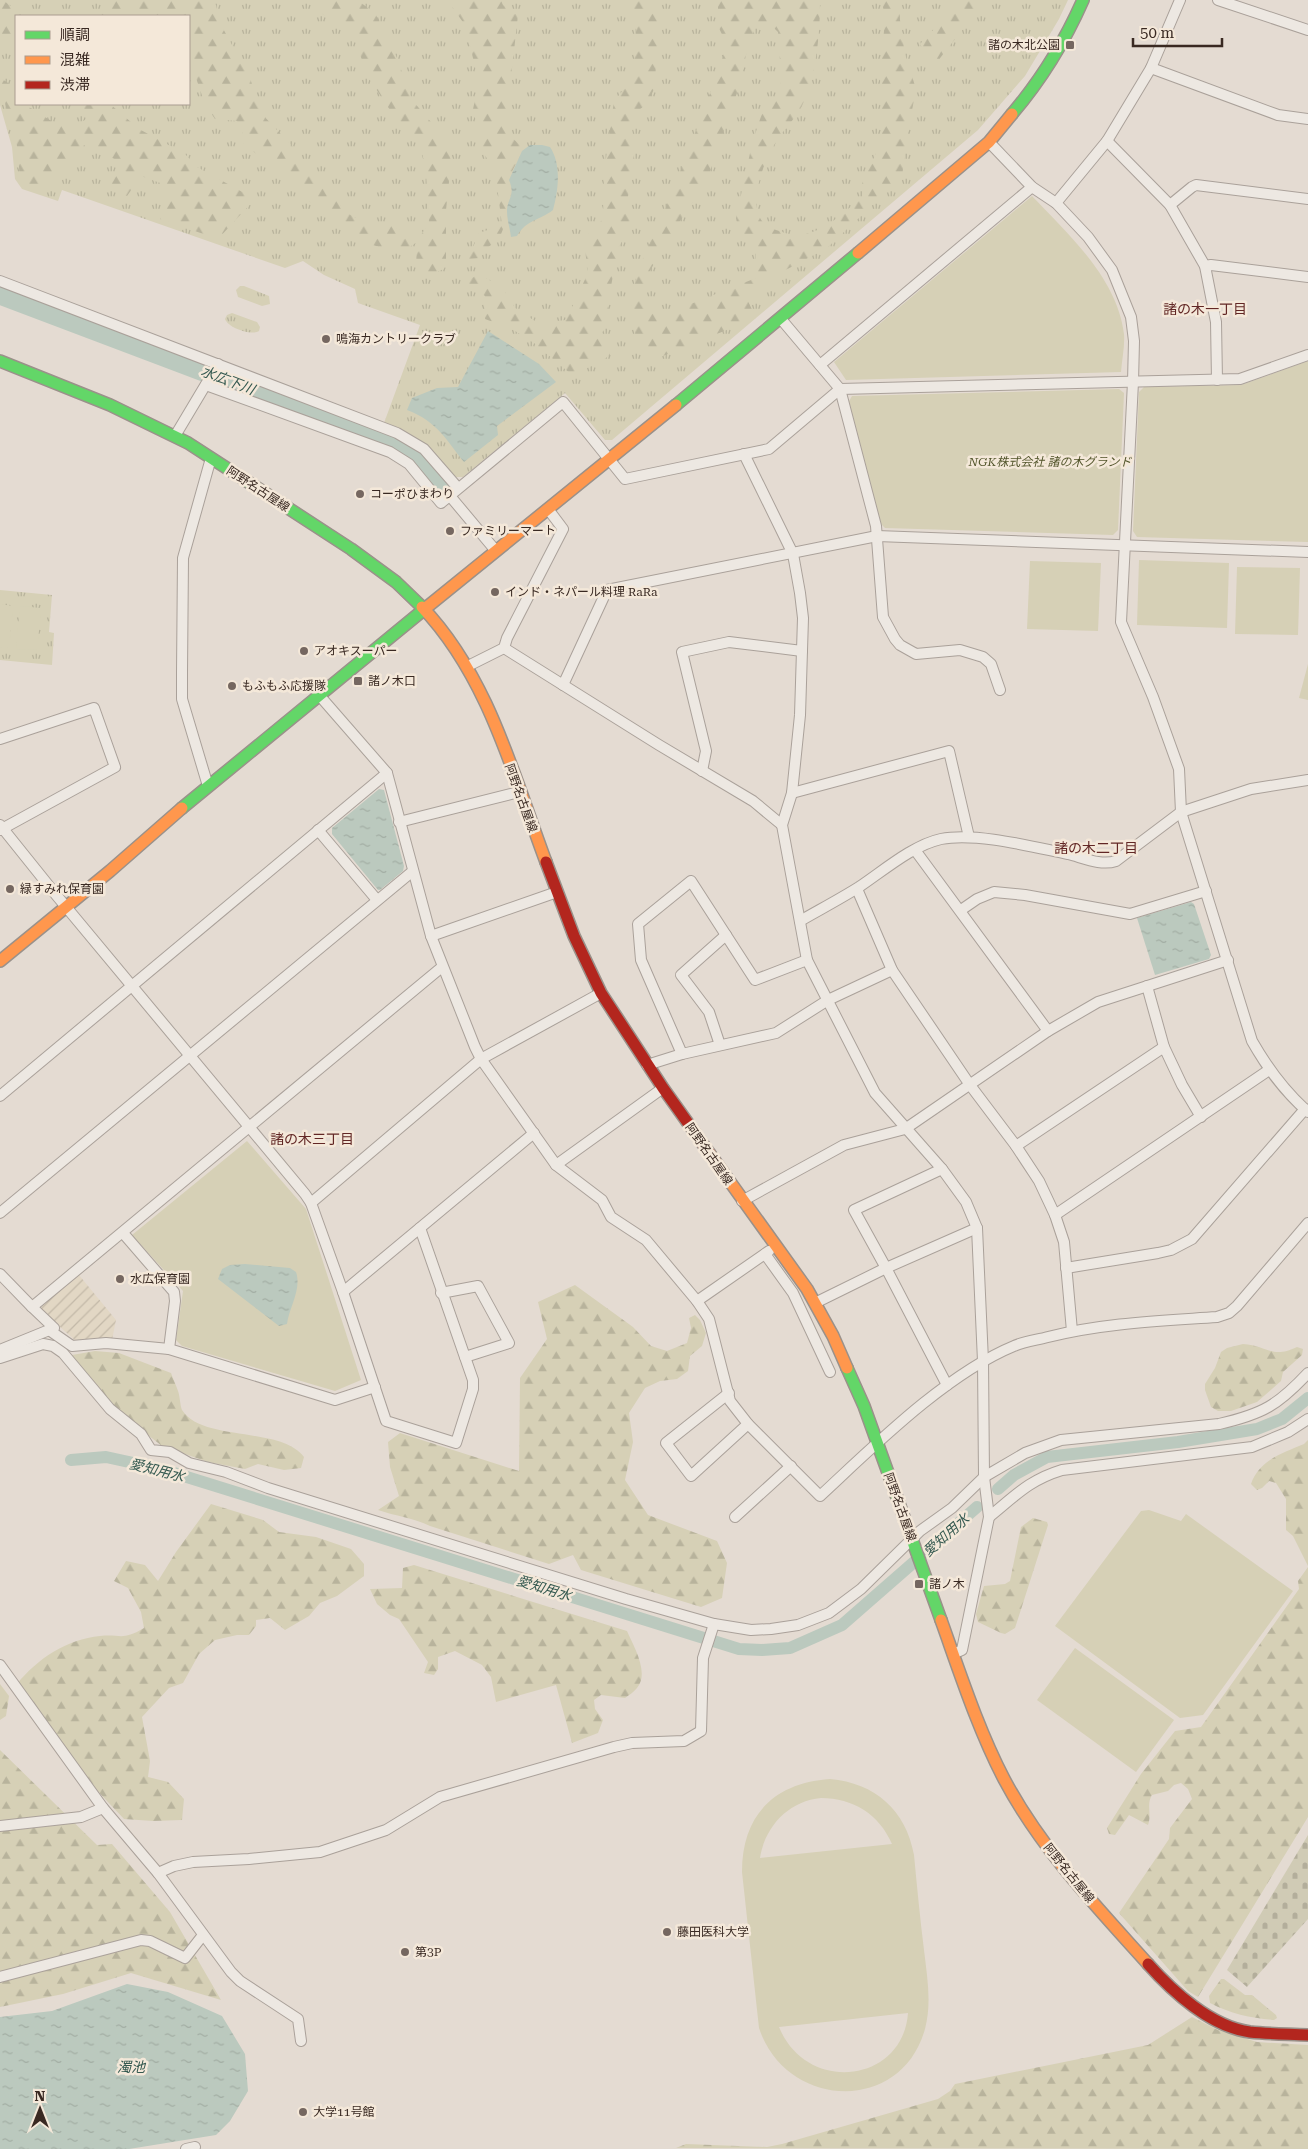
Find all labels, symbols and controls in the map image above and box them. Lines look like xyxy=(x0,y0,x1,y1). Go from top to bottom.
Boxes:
legend xyxy=(15,15,190,105)
scale bar xyxy=(1133,15,1222,47)
text: 50 m xyxy=(1140,24,1175,42)
text: 順調 xyxy=(60,26,90,44)
place label: 諸の木北公園 xyxy=(988,38,1060,52)
marker: 諸の木北公園 xyxy=(1064,39,1076,51)
text: 混雑 xyxy=(60,51,90,69)
text: 渋滞 xyxy=(60,76,90,94)
district label: 諸の木一丁目 xyxy=(1163,301,1247,317)
place label: 鳴海カントリークラブ xyxy=(336,332,456,346)
marker: 鳴海カントリークラブ xyxy=(320,333,332,345)
water label: 水広下川 xyxy=(199,362,259,398)
park label: NGK株式会社 諸の木グランド xyxy=(968,455,1132,469)
street label: 阿野名古屋線 xyxy=(224,464,292,514)
place label: コーポひまわり xyxy=(370,487,454,501)
marker: コーポひまわり xyxy=(354,488,366,500)
place label: ファミリーマート xyxy=(460,524,556,538)
marker: ファミリーマート xyxy=(444,525,456,537)
place label: インド・ネパール料理 RaRa xyxy=(505,585,658,599)
marker: インド・ネパール料理 RaRa xyxy=(489,586,501,598)
place label: アオキスーパー xyxy=(314,644,398,658)
marker: アオキスーパー xyxy=(298,645,310,657)
place label: 諸ノ木口 xyxy=(368,674,416,688)
marker: 諸ノ木口 xyxy=(352,675,364,687)
place label: もふもふ応援隊 xyxy=(242,679,326,693)
marker: もふもふ応援隊 xyxy=(226,680,238,692)
street label: 阿野名古屋線 xyxy=(502,762,540,834)
district label: 諸の木二丁目 xyxy=(1054,840,1138,856)
place label: 緑すみれ保育園 xyxy=(20,882,104,896)
marker: 緑すみれ保育園 xyxy=(4,883,16,895)
street label: 阿野名古屋線 xyxy=(683,1120,735,1188)
district label: 諸の木三丁目 xyxy=(270,1131,354,1147)
place label: 水広保育園 xyxy=(130,1272,190,1286)
marker: 水広保育園 xyxy=(114,1273,126,1285)
water label: 愛知用水 xyxy=(128,1455,188,1485)
street label: 阿野名古屋線 xyxy=(881,1471,919,1543)
water label: 愛知用水 xyxy=(920,1509,974,1559)
water label: 愛知用水 xyxy=(515,1572,575,1604)
place label: 諸ノ木 xyxy=(929,1577,965,1591)
marker: 諸ノ木 xyxy=(913,1578,925,1590)
street label: 阿野名古屋線 xyxy=(1041,1841,1097,1905)
place label: 藤田医科大学 xyxy=(677,1925,749,1939)
marker: 藤田医科大学 xyxy=(661,1926,673,1938)
place label: 第3P xyxy=(415,1945,442,1959)
marker: 第3P xyxy=(399,1946,411,1958)
water label: 濁池 xyxy=(117,2059,147,2075)
north arrow xyxy=(15,2084,65,2134)
text: N xyxy=(35,2088,46,2104)
place label: 大学11号館 xyxy=(313,2105,374,2119)
marker: 大学11号館 xyxy=(297,2106,309,2118)

